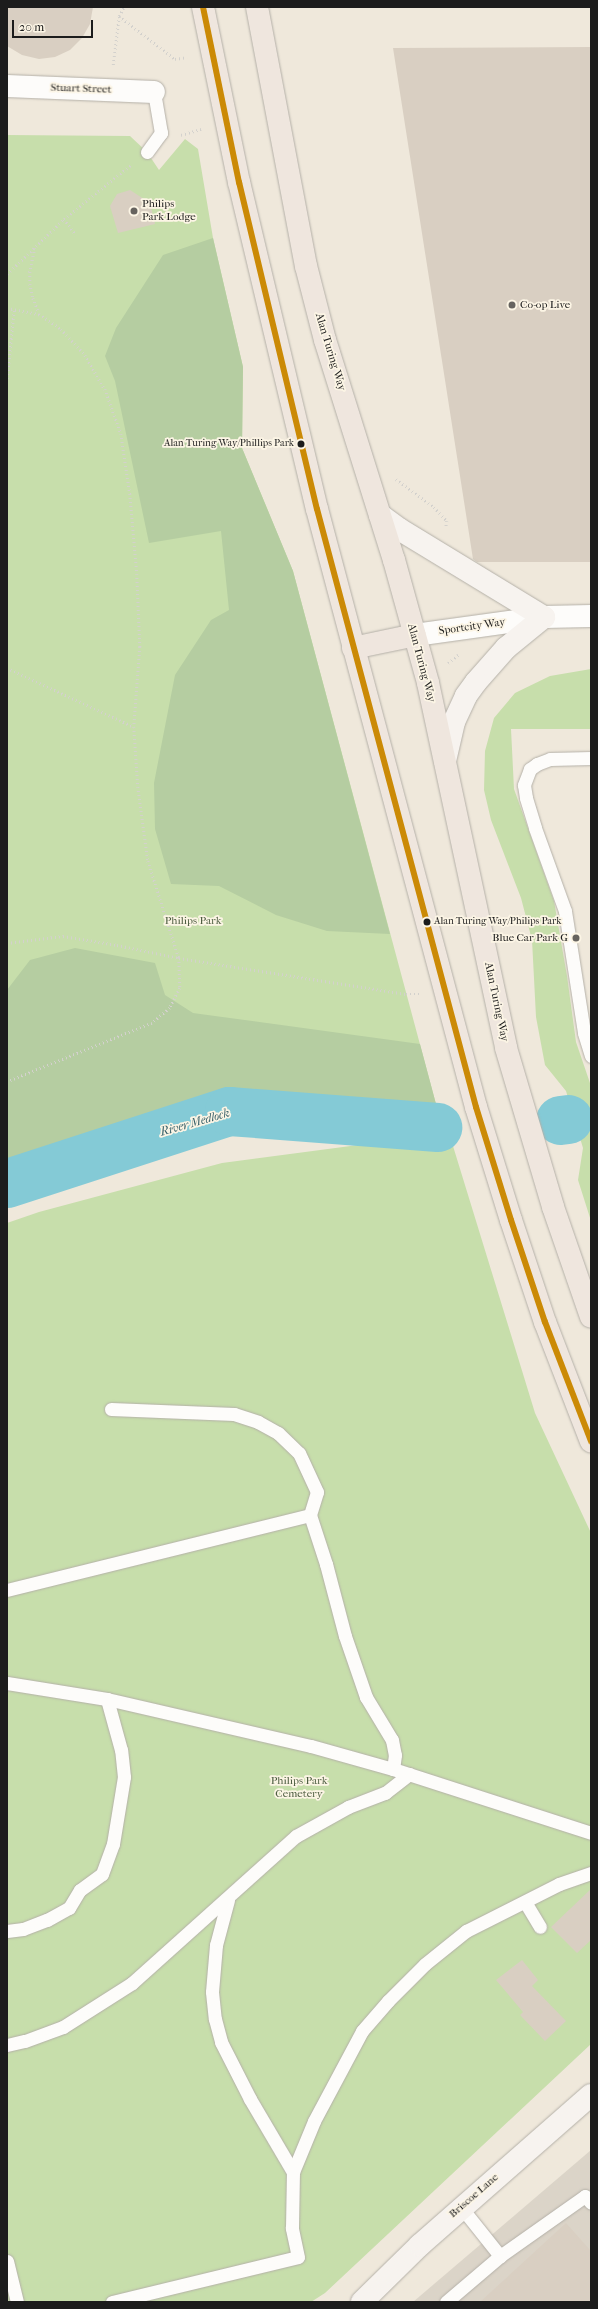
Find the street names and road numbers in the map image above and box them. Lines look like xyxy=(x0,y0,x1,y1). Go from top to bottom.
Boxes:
street label: Stuart Street xyxy=(50,81,112,97)
street label: Alan Turing Way xyxy=(312,311,348,393)
street label: Sportcity Way xyxy=(438,616,506,638)
street label: Alan Turing Way xyxy=(404,622,438,704)
street label: Alan Turing Way xyxy=(481,961,511,1043)
street label: Briscoe Lane xyxy=(447,2171,501,2221)

